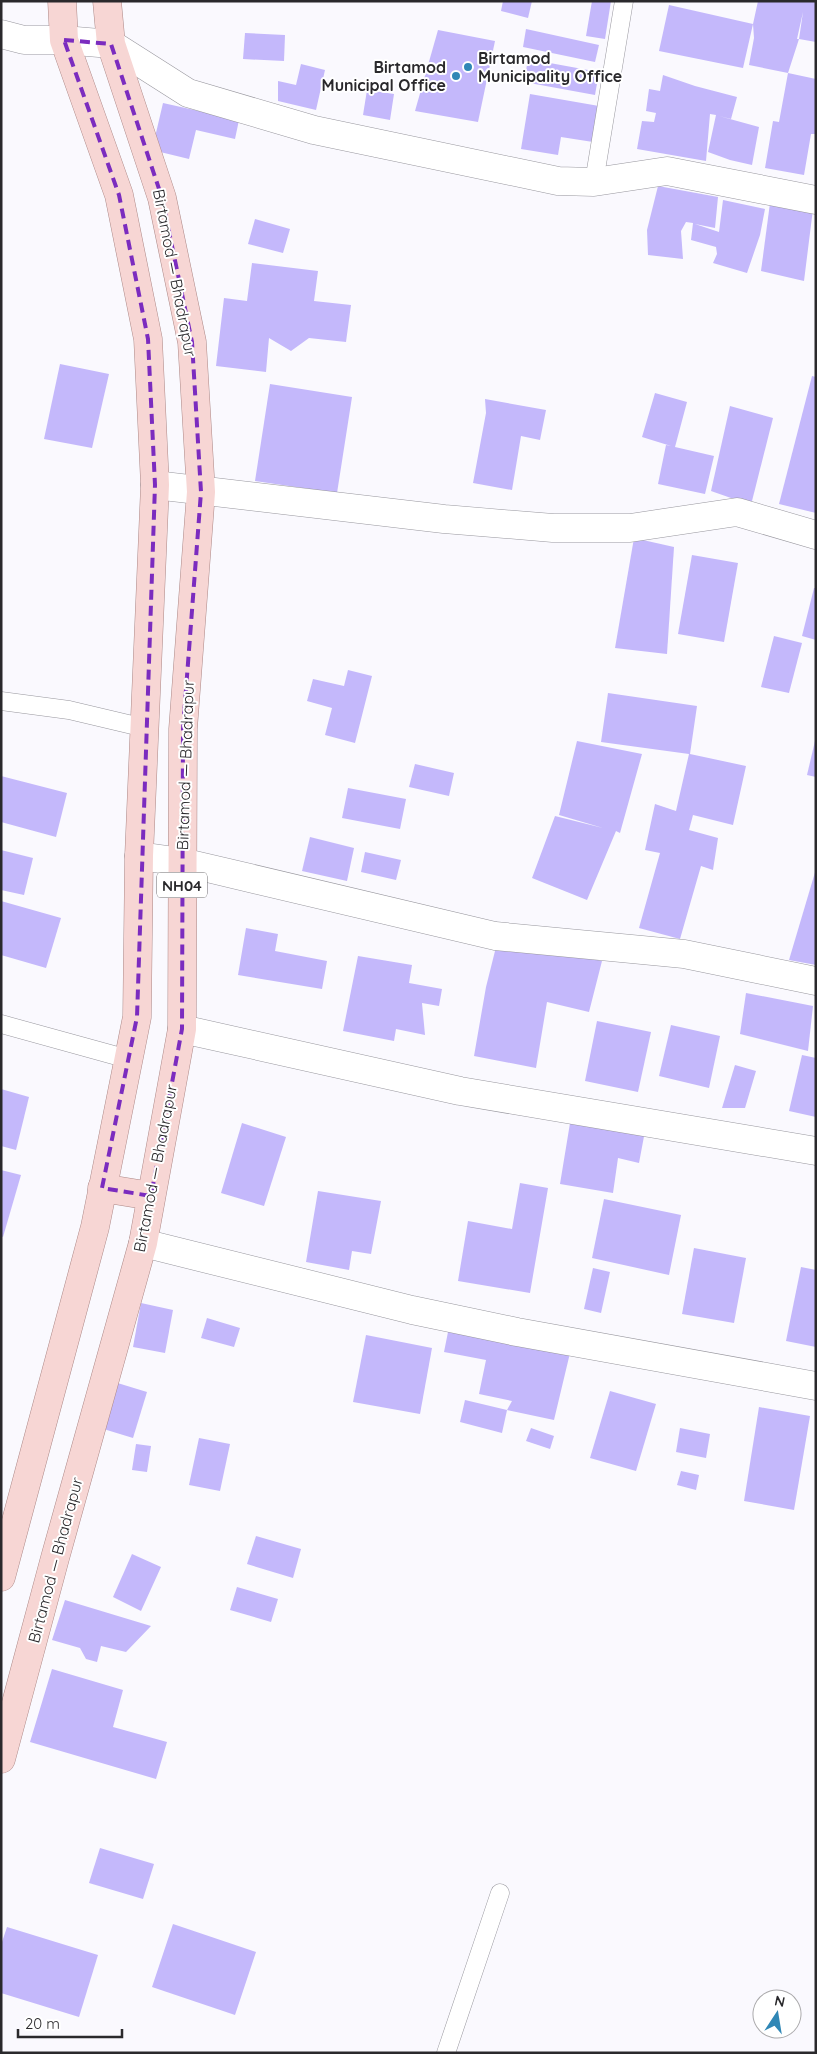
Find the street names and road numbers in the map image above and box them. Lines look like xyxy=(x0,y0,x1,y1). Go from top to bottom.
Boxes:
street label: Birtamod — Bhadrapur xyxy=(149,187,201,359)
street label: Birtamod — Bhadrapur xyxy=(172,679,198,851)
road number: NH04 xyxy=(157,872,207,898)
street label: Birtamod — Bhadrapur xyxy=(129,1082,181,1254)
street label: Birtamod — Bhadrapur xyxy=(23,1475,87,1645)

